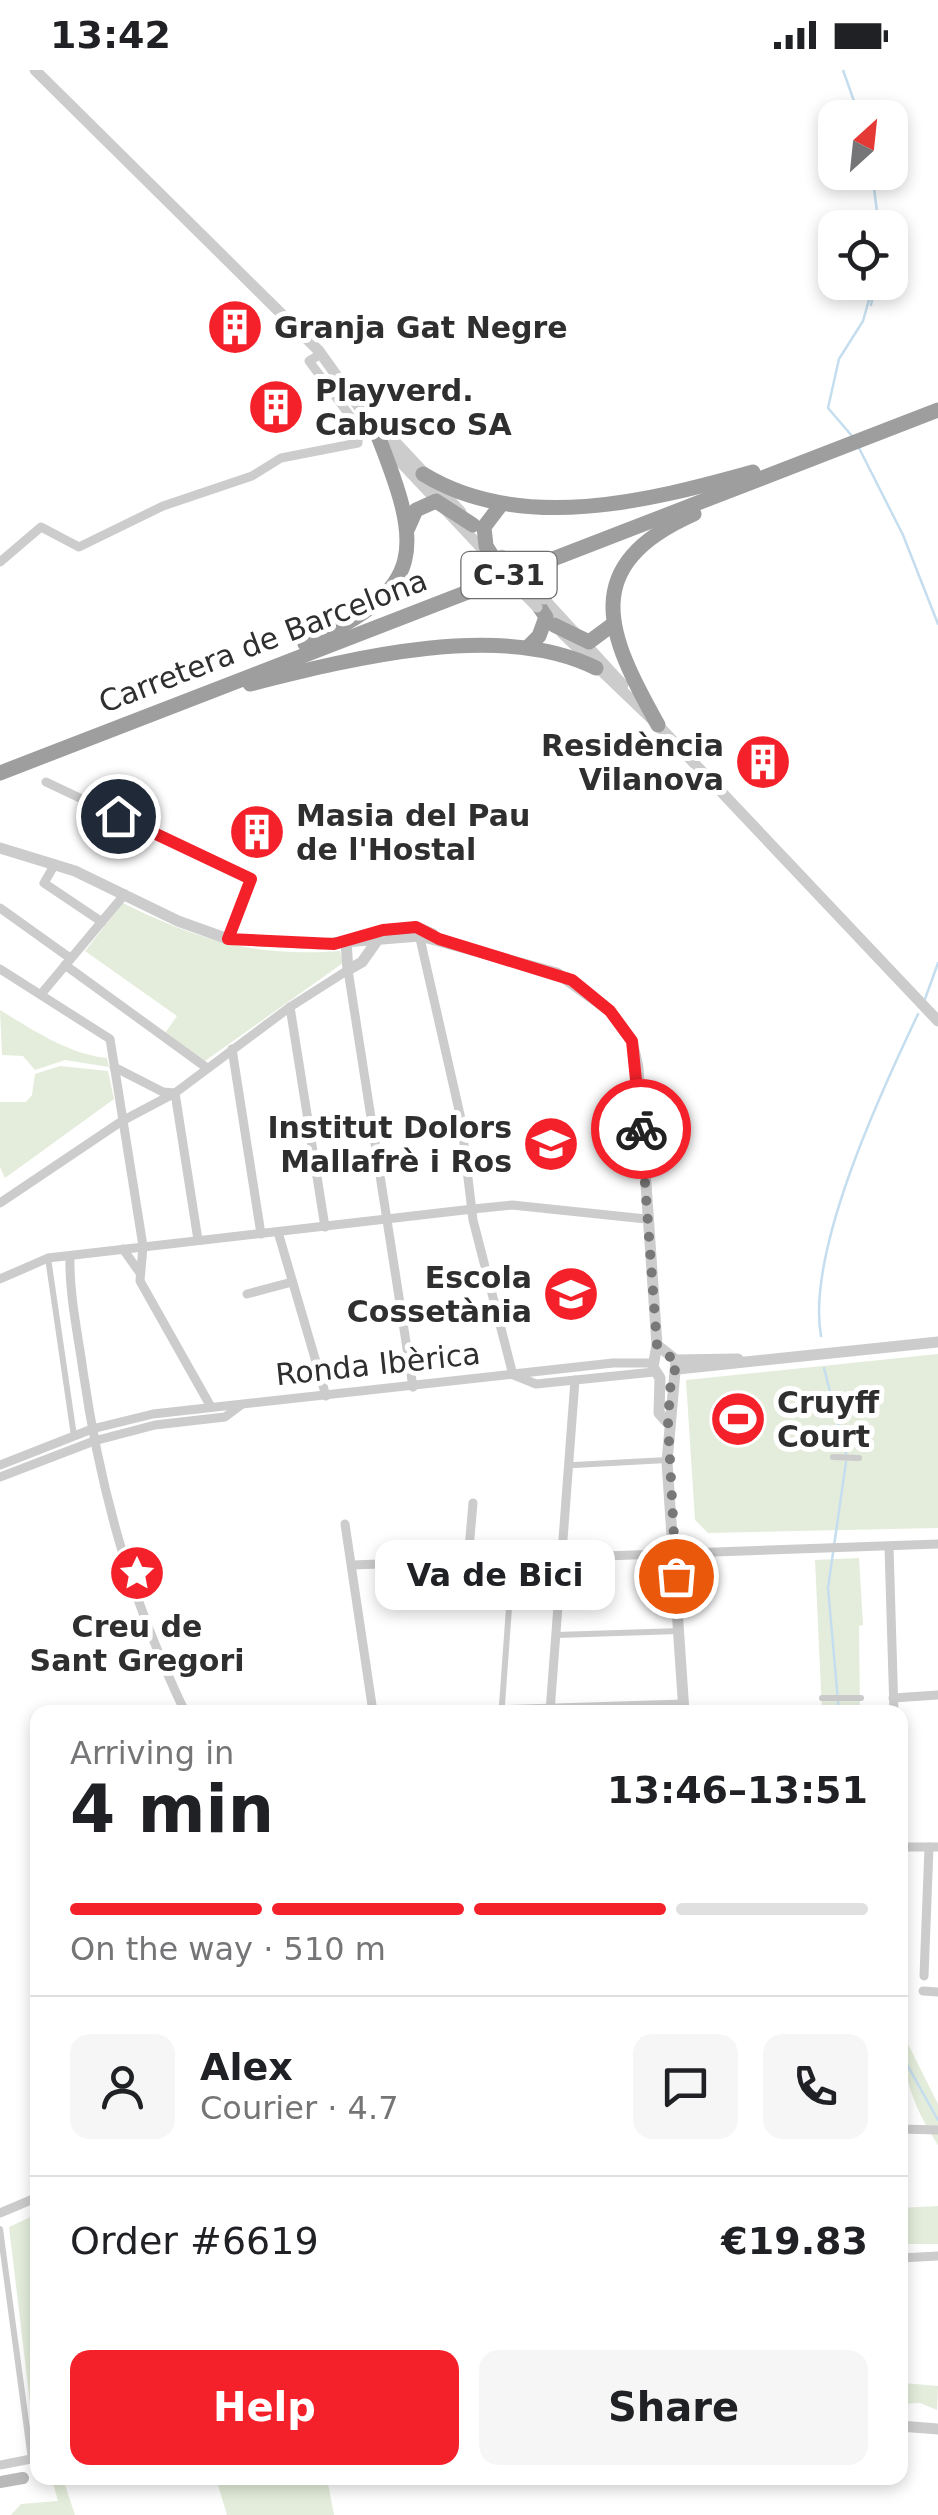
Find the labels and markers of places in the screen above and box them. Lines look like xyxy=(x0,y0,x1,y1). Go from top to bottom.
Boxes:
building icon: Granja Gat Negre xyxy=(205,297,265,357)
place label: Granja Gat Negre xyxy=(274,310,568,345)
place label: Playverd. Cabusco SA xyxy=(315,373,512,442)
building icon: Playverd. Cabusco SA xyxy=(246,377,306,437)
place label: Residència Vilanova xyxy=(541,728,724,797)
building icon: Residència Vilanova xyxy=(733,732,793,792)
pin xyxy=(76,774,161,859)
place label: Masia del Pau de l'Hostal xyxy=(296,798,530,867)
building icon: Masia del Pau de l'Hostal xyxy=(227,802,287,862)
place label: Institut Dolors Mallafrè i Ros xyxy=(267,1110,512,1179)
school or university icon: Institut Dolors Mallafrè i Ros xyxy=(521,1114,581,1174)
place label: Escola Cossetània xyxy=(347,1260,532,1329)
school or university icon: Escola Cossetània xyxy=(541,1264,601,1324)
place label: Cruyff Court xyxy=(777,1385,880,1454)
sports icon: Cruyff Court xyxy=(708,1389,768,1449)
pin xyxy=(634,1534,719,1619)
callout: Va de Bici xyxy=(376,1541,616,1611)
place icon: Creu de Sant Gregori xyxy=(107,1543,167,1603)
place label: Creu de Sant Gregori xyxy=(30,1609,244,1678)

